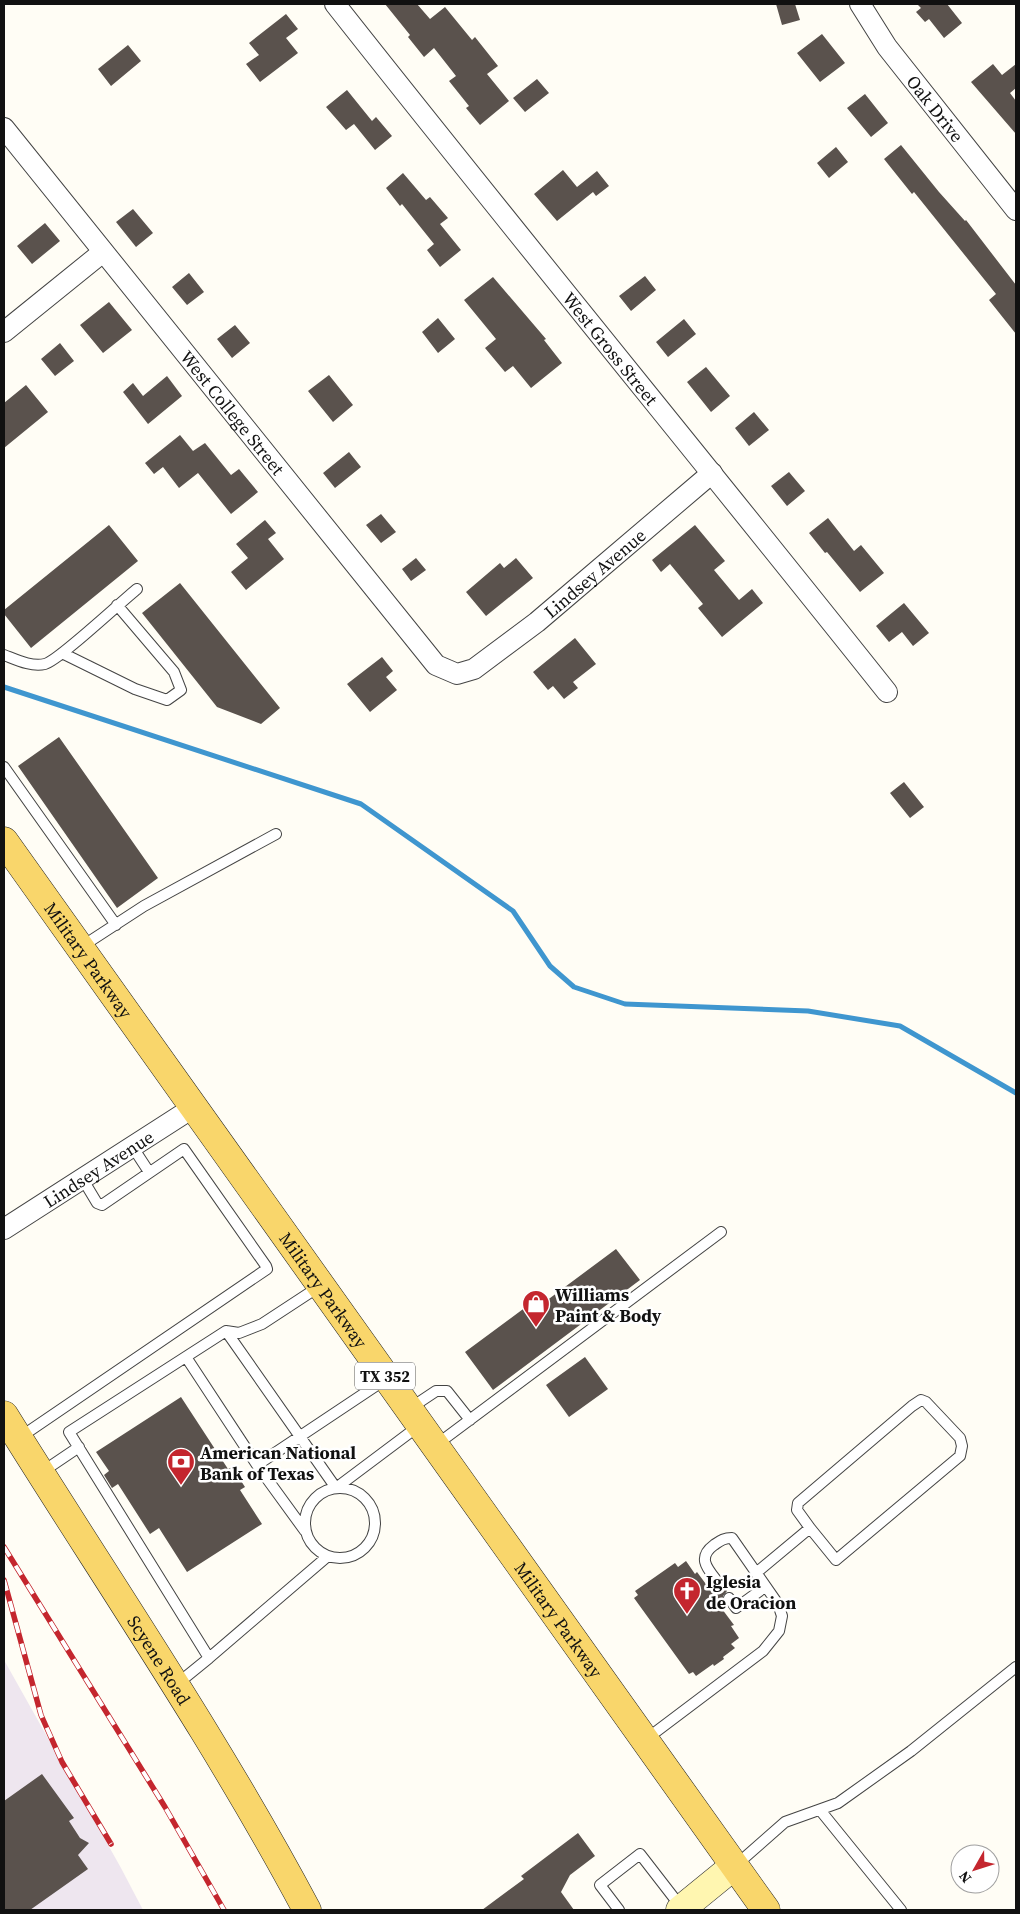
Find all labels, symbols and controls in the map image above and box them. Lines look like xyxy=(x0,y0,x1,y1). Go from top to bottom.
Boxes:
street label: Oak Drive xyxy=(901,69,970,147)
street label: West Gross Street xyxy=(557,286,664,410)
street label: West College Street xyxy=(175,345,291,480)
street label: Lindsey Avenue xyxy=(538,522,651,624)
street label: Military Parkway xyxy=(39,897,139,1024)
street label: Lindsey Avenue xyxy=(38,1124,158,1213)
street label: Military Parkway xyxy=(274,1227,374,1353)
place label: Williams Paint & Body xyxy=(555,1282,662,1328)
shop icon: Williams Paint & Body xyxy=(521,1289,551,1328)
road number: TX 352 xyxy=(355,1362,415,1390)
place label: American National Bank of Texas xyxy=(200,1440,356,1486)
bank icon: American National Bank of Texas xyxy=(166,1447,196,1486)
street label: Military Parkway xyxy=(509,1556,609,1683)
place label: Iglesia de Oracion xyxy=(706,1569,796,1615)
church icon: Iglesia de Oracion xyxy=(672,1576,702,1615)
street label: Scyene Road xyxy=(122,1610,197,1709)
north arrow xyxy=(950,1844,1000,1894)
text: N xyxy=(954,1867,976,1887)

